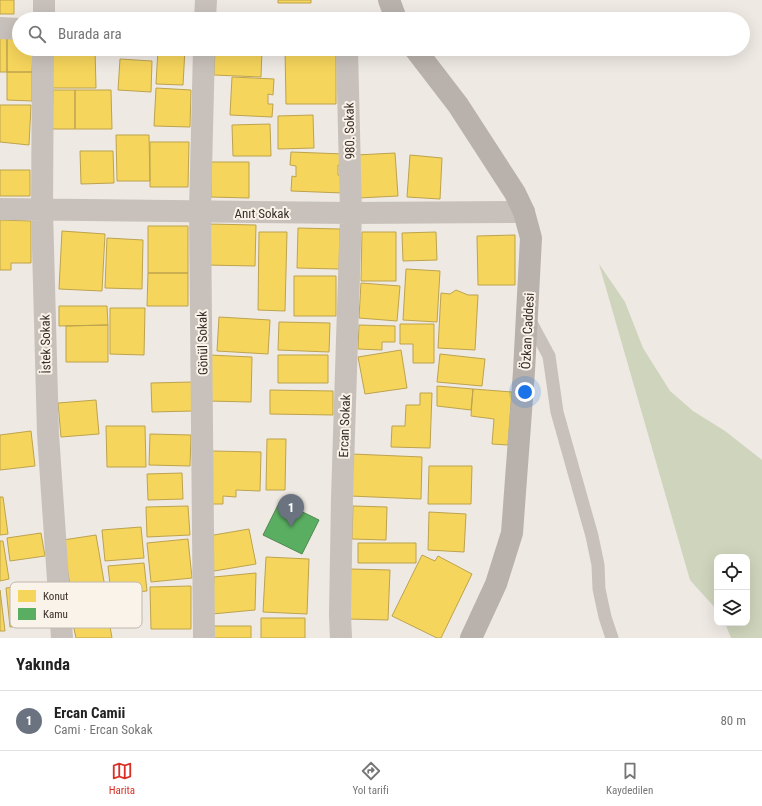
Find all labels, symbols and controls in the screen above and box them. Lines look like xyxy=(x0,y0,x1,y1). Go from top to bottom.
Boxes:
search box xyxy=(12,12,750,56)
icon: search xyxy=(26,23,48,45)
text: Burada ara xyxy=(58,25,122,43)
street label: 980. Sokak xyxy=(342,102,357,160)
street label: Anıt Sokak xyxy=(235,206,290,221)
street label: Özkan Caddesi xyxy=(518,292,537,370)
street label: Gönül Sokak xyxy=(194,311,211,375)
street label: İstek Sokak xyxy=(37,314,54,374)
your location xyxy=(515,382,535,402)
street label: Ercan Sokak xyxy=(336,394,353,458)
pin: 1 xyxy=(278,494,304,527)
map controls xyxy=(714,554,750,626)
button: locate xyxy=(714,554,750,590)
legend xyxy=(10,582,142,628)
text: Konut xyxy=(43,590,68,603)
button: layers xyxy=(714,590,750,626)
text: Kamu xyxy=(43,608,68,621)
text: Yakında xyxy=(16,654,70,674)
text: Ercan Camii xyxy=(54,704,125,722)
text: 1 xyxy=(26,713,32,728)
text: 80 m xyxy=(720,713,746,728)
text: Cami · Ercan Sokak xyxy=(54,722,153,737)
tab: Harita xyxy=(109,760,135,797)
tab: Yol tarifi xyxy=(352,760,389,797)
tab: Kaydedilen xyxy=(606,760,653,797)

